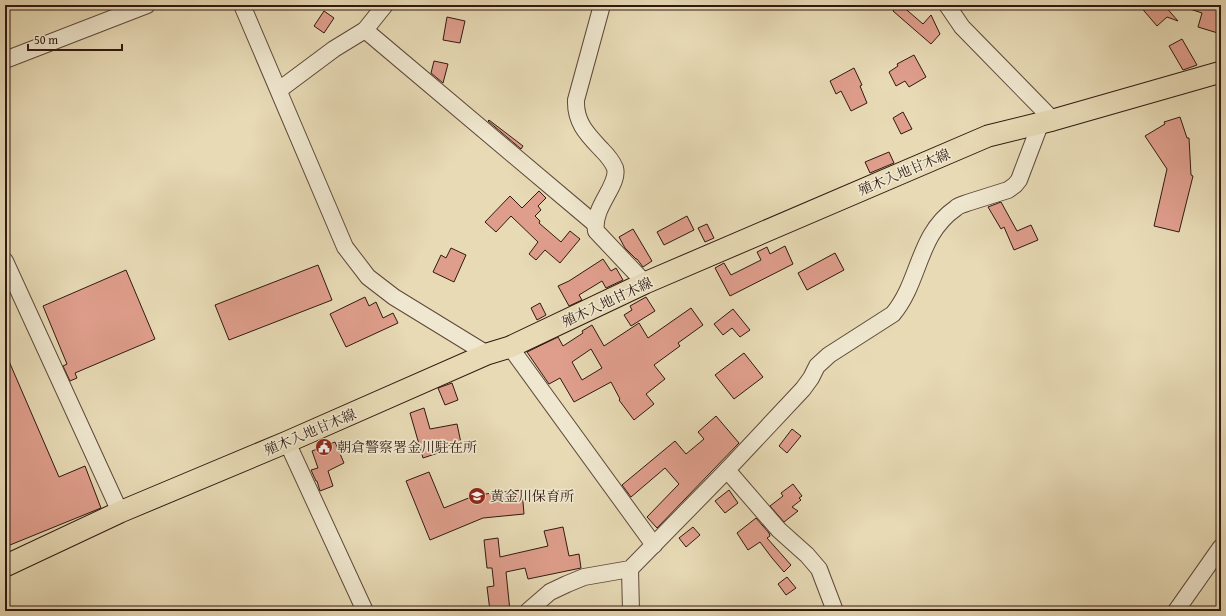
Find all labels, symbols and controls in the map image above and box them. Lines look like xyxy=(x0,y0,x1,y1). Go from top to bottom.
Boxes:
scale bar xyxy=(28,26,122,52)
text: 50 m xyxy=(34,31,58,48)
street label: 殖木入地甘木線 xyxy=(855,144,953,200)
street label: 殖木入地甘木線 xyxy=(558,272,656,332)
street label: 殖木入地甘木線 xyxy=(261,404,359,460)
public building icon: 朝倉警察署金川駐在所 xyxy=(314,437,334,457)
place label: 朝倉警察署金川駐在所 xyxy=(337,437,477,457)
school or university icon: 黄金川保育所 xyxy=(467,486,487,506)
place label: 黄金川保育所 xyxy=(490,486,574,506)

